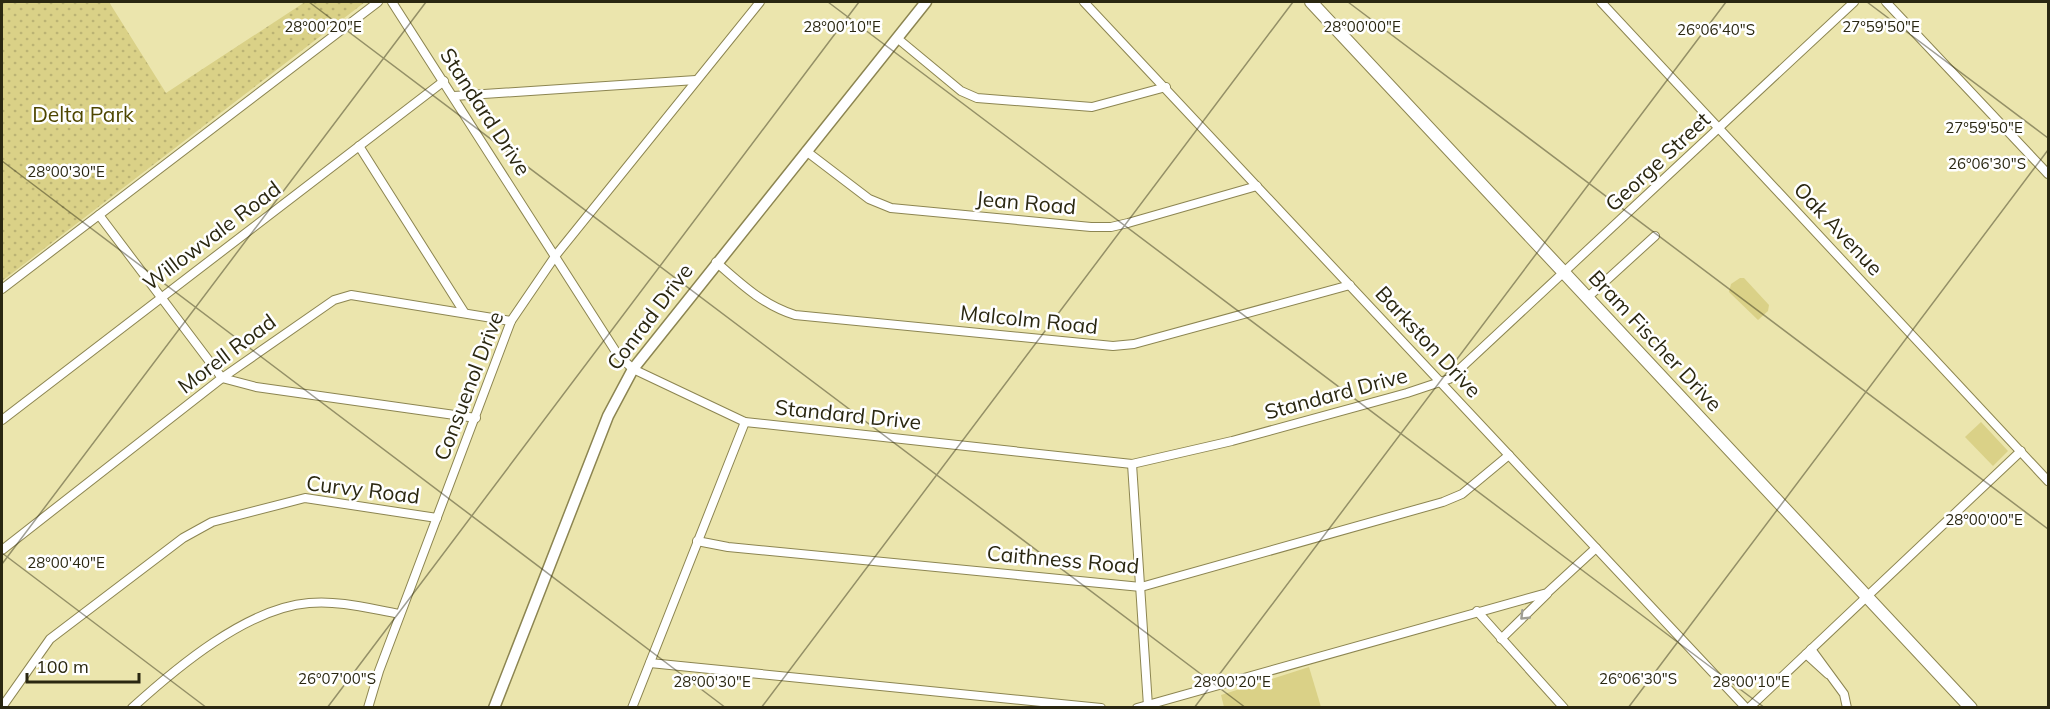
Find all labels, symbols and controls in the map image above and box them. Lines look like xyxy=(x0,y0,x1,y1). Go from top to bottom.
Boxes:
text: 28°00'20"E xyxy=(284,17,362,36)
text: 28°00'10"E xyxy=(803,17,881,36)
text: 28°00'00"E xyxy=(1323,17,1401,36)
text: 27°59'50"E xyxy=(1842,17,1920,36)
text: 26°06'40"S xyxy=(1677,20,1755,39)
street label: Standard Drive xyxy=(435,43,537,180)
park label: Delta Park xyxy=(32,101,134,127)
street label: George Street xyxy=(1599,106,1715,216)
text: 27°59'50"E xyxy=(1945,118,2023,137)
text: 26°06'30"S xyxy=(1948,154,2026,173)
text: 28°00'30"E xyxy=(27,162,105,181)
street label: Willowvale Road xyxy=(137,175,285,295)
street label: Oak Avenue xyxy=(1789,176,1889,280)
street label: Jean Road xyxy=(975,185,1077,219)
street label: Conrad Drive xyxy=(601,258,698,375)
street label: Bram Fischer Drive xyxy=(1584,264,1728,416)
street label: Barkston Drive xyxy=(1370,280,1487,403)
street label: Malcolm Road xyxy=(959,299,1099,339)
street label: Morell Road xyxy=(172,308,280,398)
street label: Consuenol Drive xyxy=(428,308,508,464)
street label: Standard Drive xyxy=(1261,361,1410,425)
street label: Standard Drive xyxy=(774,393,922,435)
street label: Curvy Road xyxy=(305,469,421,509)
text: 28°00'00"E xyxy=(1945,510,2023,529)
street label: Caithness Road xyxy=(986,539,1140,579)
text: 28°00'40"E xyxy=(27,553,105,572)
one-way arrow xyxy=(1520,609,1531,620)
scale bar xyxy=(27,646,140,684)
text: 100 m xyxy=(36,655,89,678)
text: 26°07'00"S xyxy=(298,669,376,688)
text: 26°06'30"S xyxy=(1599,669,1677,688)
text: 28°00'30"E xyxy=(673,672,751,691)
text: 28°00'20"E xyxy=(1193,672,1271,691)
text: 28°00'10"E xyxy=(1712,672,1790,691)

